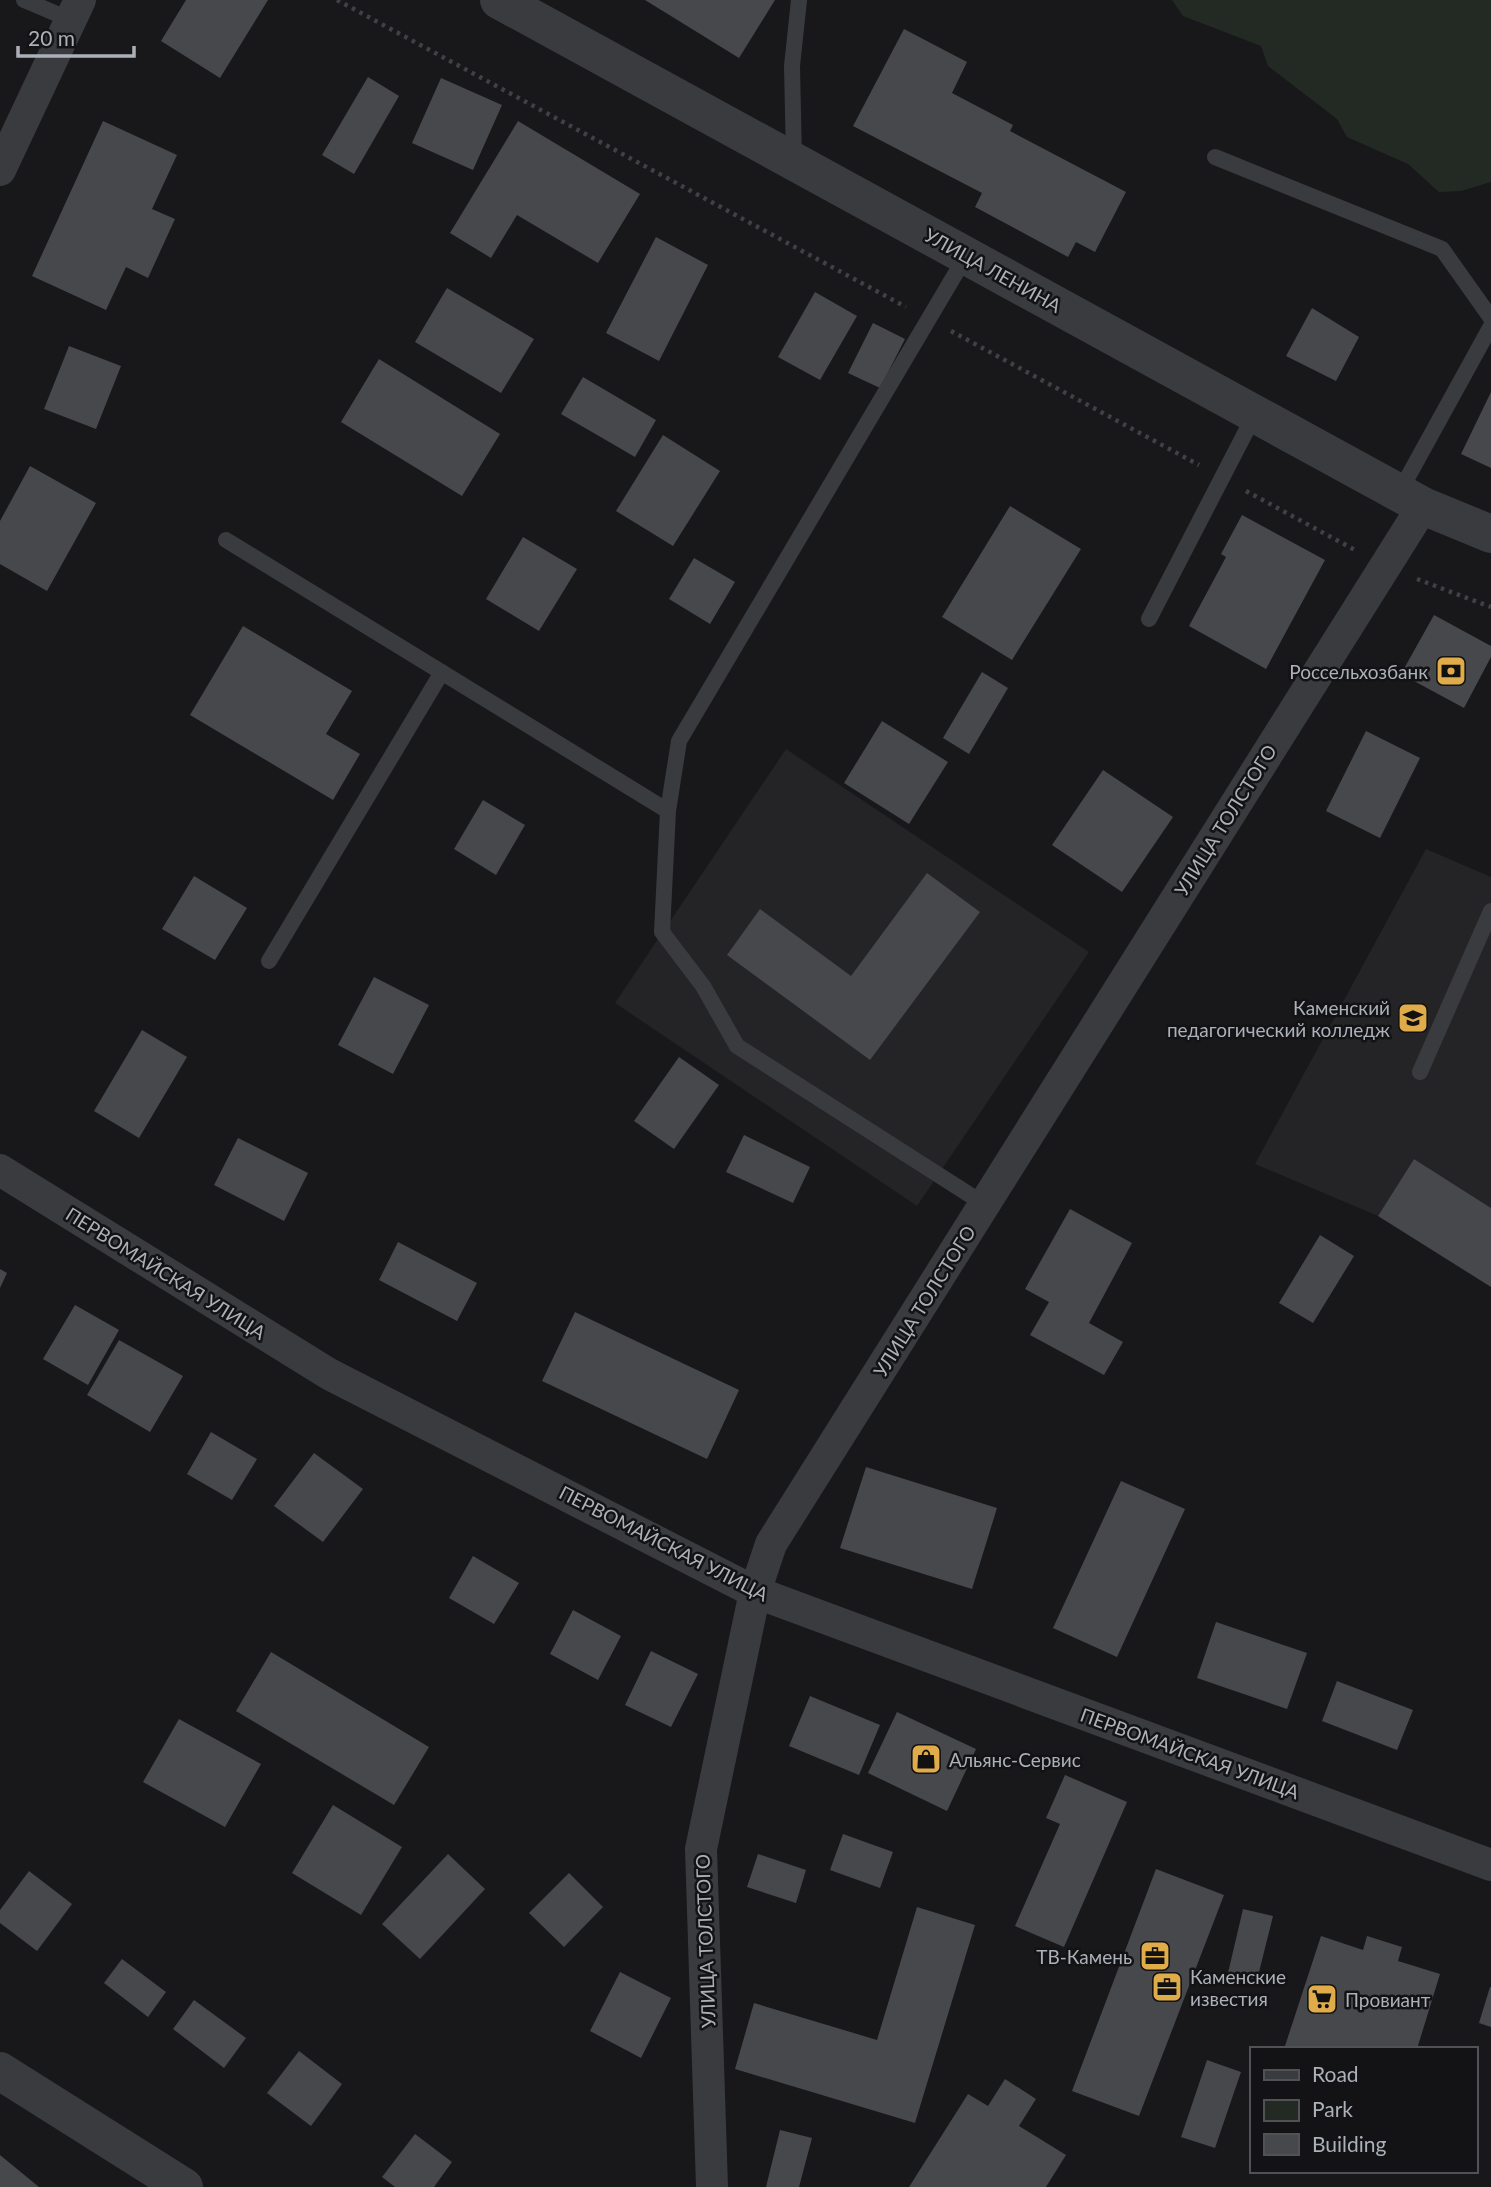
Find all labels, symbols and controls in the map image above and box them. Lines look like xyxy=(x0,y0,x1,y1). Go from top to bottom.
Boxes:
scale bar xyxy=(18,14,133,58)
text: 20 m xyxy=(28,25,75,50)
street label: УЛИЦА ЛЕНИНА xyxy=(921,223,1065,317)
bank icon: Россельхозбанк xyxy=(1434,654,1468,688)
place label: Россельхозбанк xyxy=(1289,660,1428,683)
street label: УЛИЦА ТОЛСТОГО xyxy=(1169,740,1281,900)
place label: Каменский педагогический колледж xyxy=(1167,996,1390,1041)
school or university icon: Каменский педагогический колледж xyxy=(1396,1001,1430,1035)
street label: ПЕРВОМАЙСКАЯ УЛИЦА xyxy=(62,1202,270,1344)
street label: УЛИЦА ТОЛСТОГО xyxy=(868,1221,980,1381)
street label: ПЕРВОМАЙСКАЯ УЛИЦА xyxy=(556,1480,772,1606)
street label: ПЕРВОМАЙСКАЯ УЛИЦА xyxy=(1077,1703,1303,1803)
shop icon: Альянс-Сервис xyxy=(909,1742,943,1776)
place label: Альянс-Сервис xyxy=(949,1748,1081,1771)
street label: УЛИЦА ТОЛСТОГО xyxy=(690,1854,720,2028)
office icon: ТВ-Камень xyxy=(1138,1939,1172,1973)
place label: ТВ-Камень xyxy=(1036,1945,1132,1968)
place label: Каменские известия xyxy=(1190,1965,1286,2010)
office icon: Каменские известия xyxy=(1150,1970,1184,2004)
supermarket icon: Провиант xyxy=(1305,1982,1339,2016)
place label: Провиант xyxy=(1345,1988,1431,2011)
legend xyxy=(1250,2047,1477,2173)
text: Road xyxy=(1312,2061,1359,2086)
text: Park xyxy=(1312,2096,1353,2121)
text: Building xyxy=(1312,2131,1387,2156)

